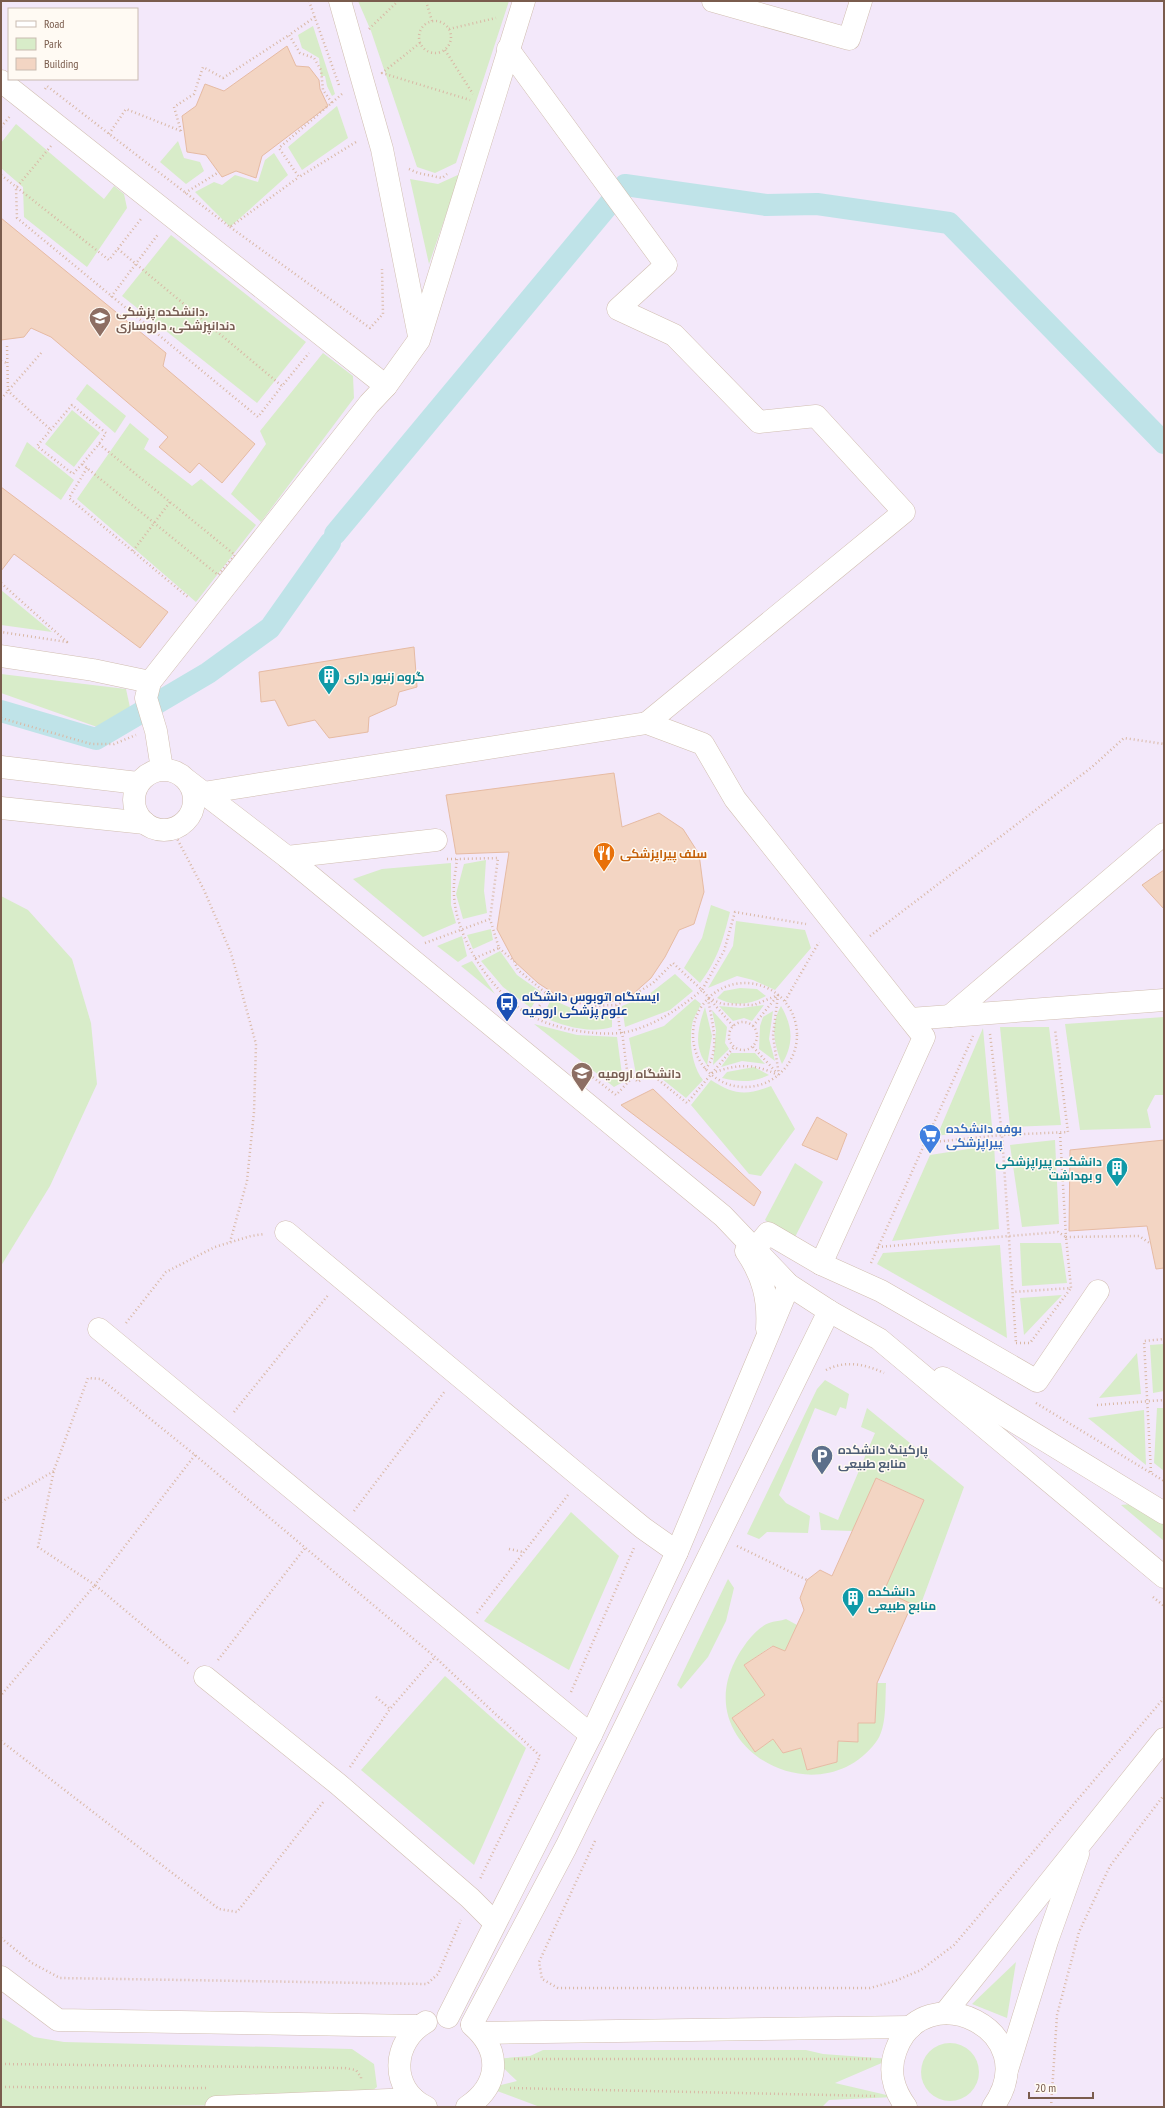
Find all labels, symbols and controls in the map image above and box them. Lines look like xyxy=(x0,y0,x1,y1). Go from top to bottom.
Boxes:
legend xyxy=(8,8,138,80)
text: Road xyxy=(44,16,64,31)
text: Park xyxy=(44,36,62,51)
text: Building xyxy=(44,56,79,71)
place label: دانشکده پزشکی، دندانپزشکی، داروسازی xyxy=(116,304,235,335)
school or university icon: دانشکده پزشکی، دندانپزشکی، داروسازی xyxy=(87,305,113,338)
building icon: گروه زنبور داری xyxy=(316,663,342,696)
place label: گروه زنبور داری xyxy=(344,669,425,685)
restaurant icon: سلف پیراپزشکی xyxy=(591,840,617,873)
place label: سلف پیراپزشکی xyxy=(620,846,707,863)
place label: ایستگاه اتوبوس دانشگاه علوم پزشکی ارومیه xyxy=(522,989,660,1020)
bus stop icon: ایستگاه اتوبوس دانشگاه علوم پزشکی ارومیه xyxy=(494,990,520,1023)
school or university icon: دانشگاه ارومیه xyxy=(569,1060,595,1093)
place label: دانشگاه ارومیه xyxy=(598,1066,681,1082)
place label: بوفه دانشکده پیراپزشکی xyxy=(946,1121,1022,1152)
supermarket icon: بوفه دانشکده پیراپزشکی xyxy=(917,1122,943,1155)
place label: دانشکده پیراپزشکی و بهداشت xyxy=(996,1154,1102,1184)
building icon: دانشکده پیراپزشکی و بهداشت xyxy=(1104,1155,1130,1188)
place label: پارکینگ دانشکده منابع طبیعی xyxy=(838,1442,929,1473)
parking icon: پارکینگ دانشکده منابع طبیعی xyxy=(809,1443,835,1476)
place label: دانشکده منابع طبیعی xyxy=(868,1584,936,1615)
building icon: دانشکده منابع طبیعی xyxy=(840,1585,866,1618)
scale bar xyxy=(1029,2074,1093,2100)
text: 20 m xyxy=(1035,2080,1056,2095)

